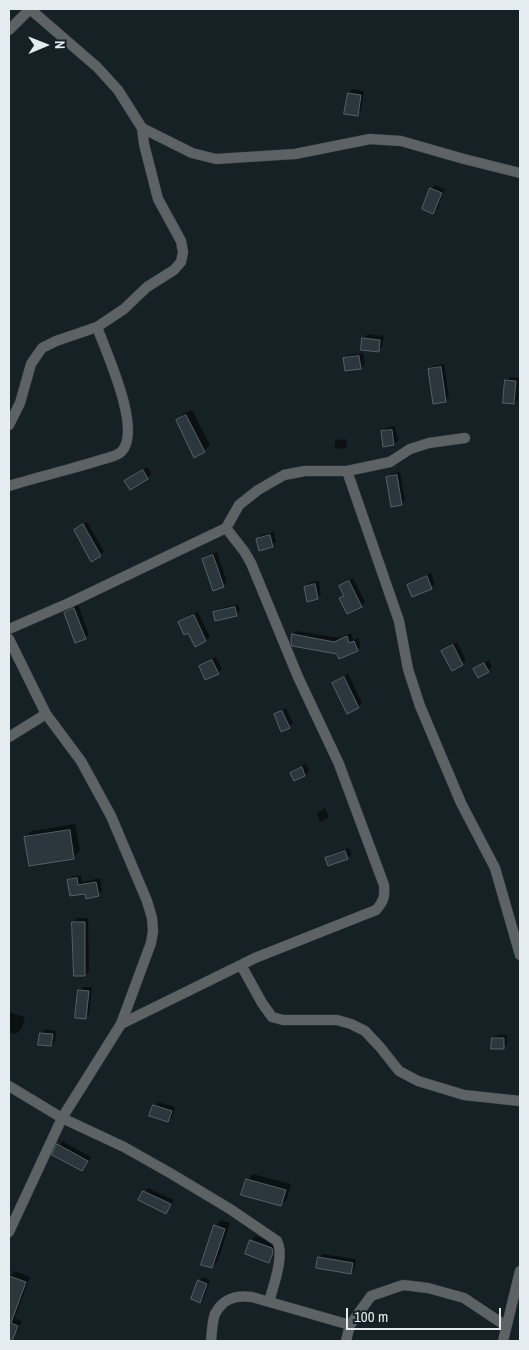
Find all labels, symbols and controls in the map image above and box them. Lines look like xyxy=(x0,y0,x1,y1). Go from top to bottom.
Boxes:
north arrow xyxy=(20,20,70,70)
text: N xyxy=(51,40,69,49)
scale bar xyxy=(349,1298,504,1330)
text: 100 m xyxy=(354,1306,388,1327)

